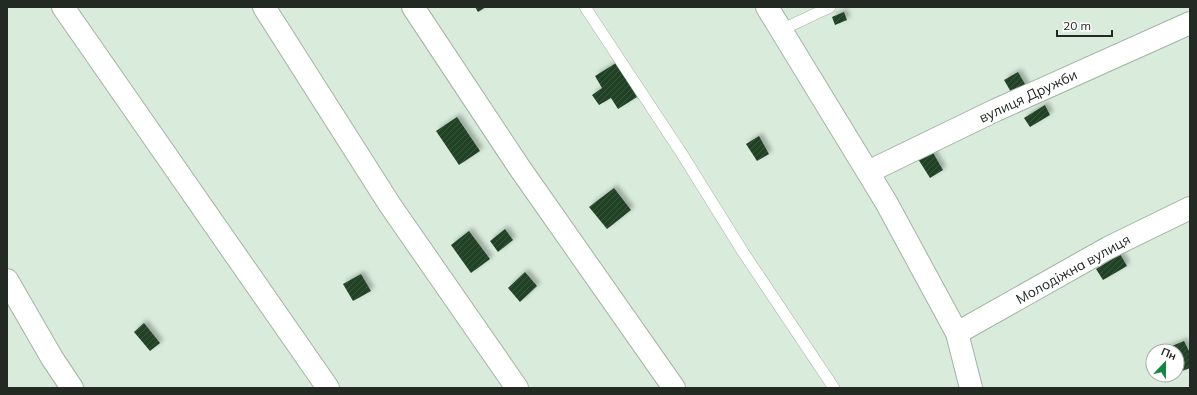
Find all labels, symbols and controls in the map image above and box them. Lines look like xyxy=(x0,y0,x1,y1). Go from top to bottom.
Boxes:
scale bar xyxy=(1057,12,1112,38)
text: 20 m xyxy=(1063,18,1091,33)
street label: вулиця Дружби xyxy=(976,65,1080,127)
street label: Молодіжна вулиця xyxy=(1013,230,1133,308)
north arrow xyxy=(1145,343,1185,383)
text: Пн xyxy=(1159,344,1179,363)

